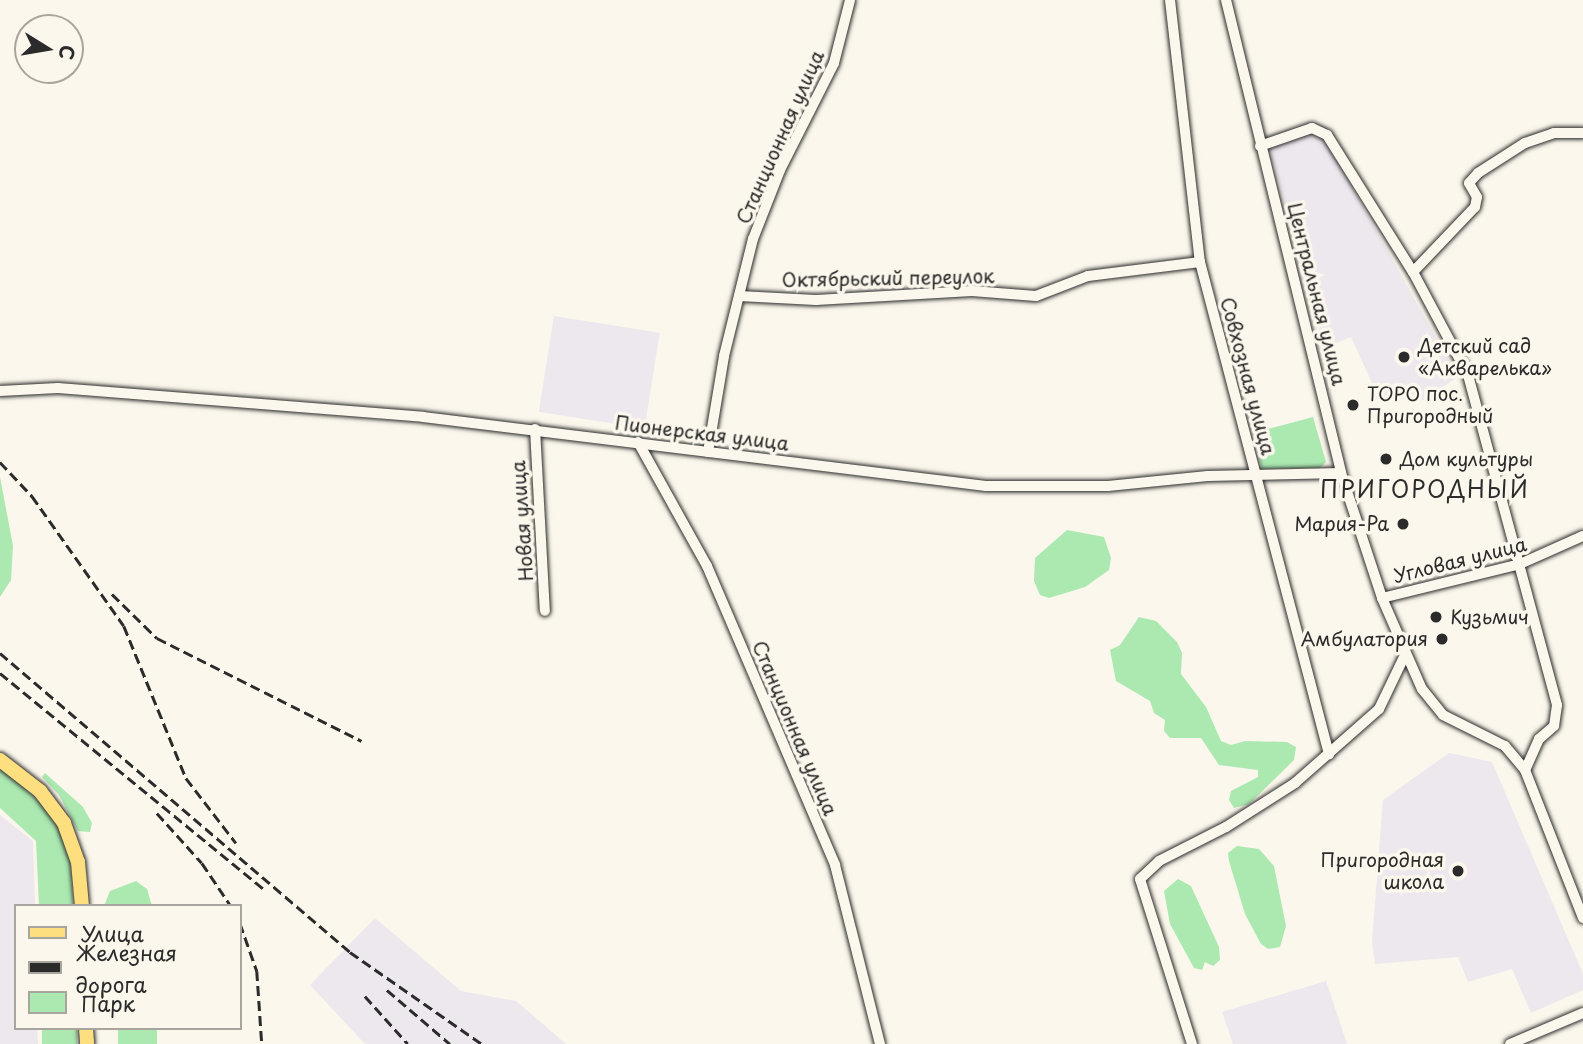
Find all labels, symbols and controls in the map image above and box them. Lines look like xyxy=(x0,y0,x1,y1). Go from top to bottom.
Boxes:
north arrow xyxy=(14,14,84,84)
text: С xyxy=(53,43,83,62)
street label: Станционная улица xyxy=(731,46,829,228)
street label: Центральная улица xyxy=(1283,200,1351,388)
street label: Октябрьский переулок xyxy=(782,265,994,291)
street label: Совхозная улица xyxy=(1216,294,1280,458)
place label: Детский сад «Акварелька» xyxy=(1418,335,1552,379)
marker: Детский сад «Акварелька» xyxy=(1396,349,1412,365)
place label: ТОРО пос. Пригородный xyxy=(1367,383,1493,427)
marker: ТОРО пос. Пригородный xyxy=(1345,397,1361,413)
street label: Пионерская улица xyxy=(613,411,791,455)
place label: Дом культуры xyxy=(1400,448,1534,470)
marker: Дом культуры xyxy=(1378,451,1394,467)
street label: Новая улица xyxy=(506,460,538,582)
district label: ПРИГОРОДНЫЙ xyxy=(1321,475,1529,503)
place label: Мария-Ра xyxy=(1295,513,1389,535)
marker: Мария-Ра xyxy=(1395,516,1411,532)
street label: Угловая улица xyxy=(1391,532,1529,588)
place label: Кузьмич xyxy=(1450,606,1529,628)
marker: Кузьмич xyxy=(1428,609,1444,625)
place label: Амбулатория xyxy=(1301,628,1428,650)
marker: Амбулатория xyxy=(1434,631,1450,647)
street label: Станционная улица xyxy=(748,637,842,819)
place label: Пригородная школа xyxy=(1320,849,1444,893)
marker: Пригородная школа xyxy=(1450,863,1466,879)
legend xyxy=(14,904,242,1030)
text: Улица xyxy=(81,917,144,949)
text: Железная дорога xyxy=(76,936,177,1000)
text: Парк xyxy=(81,987,135,1019)

